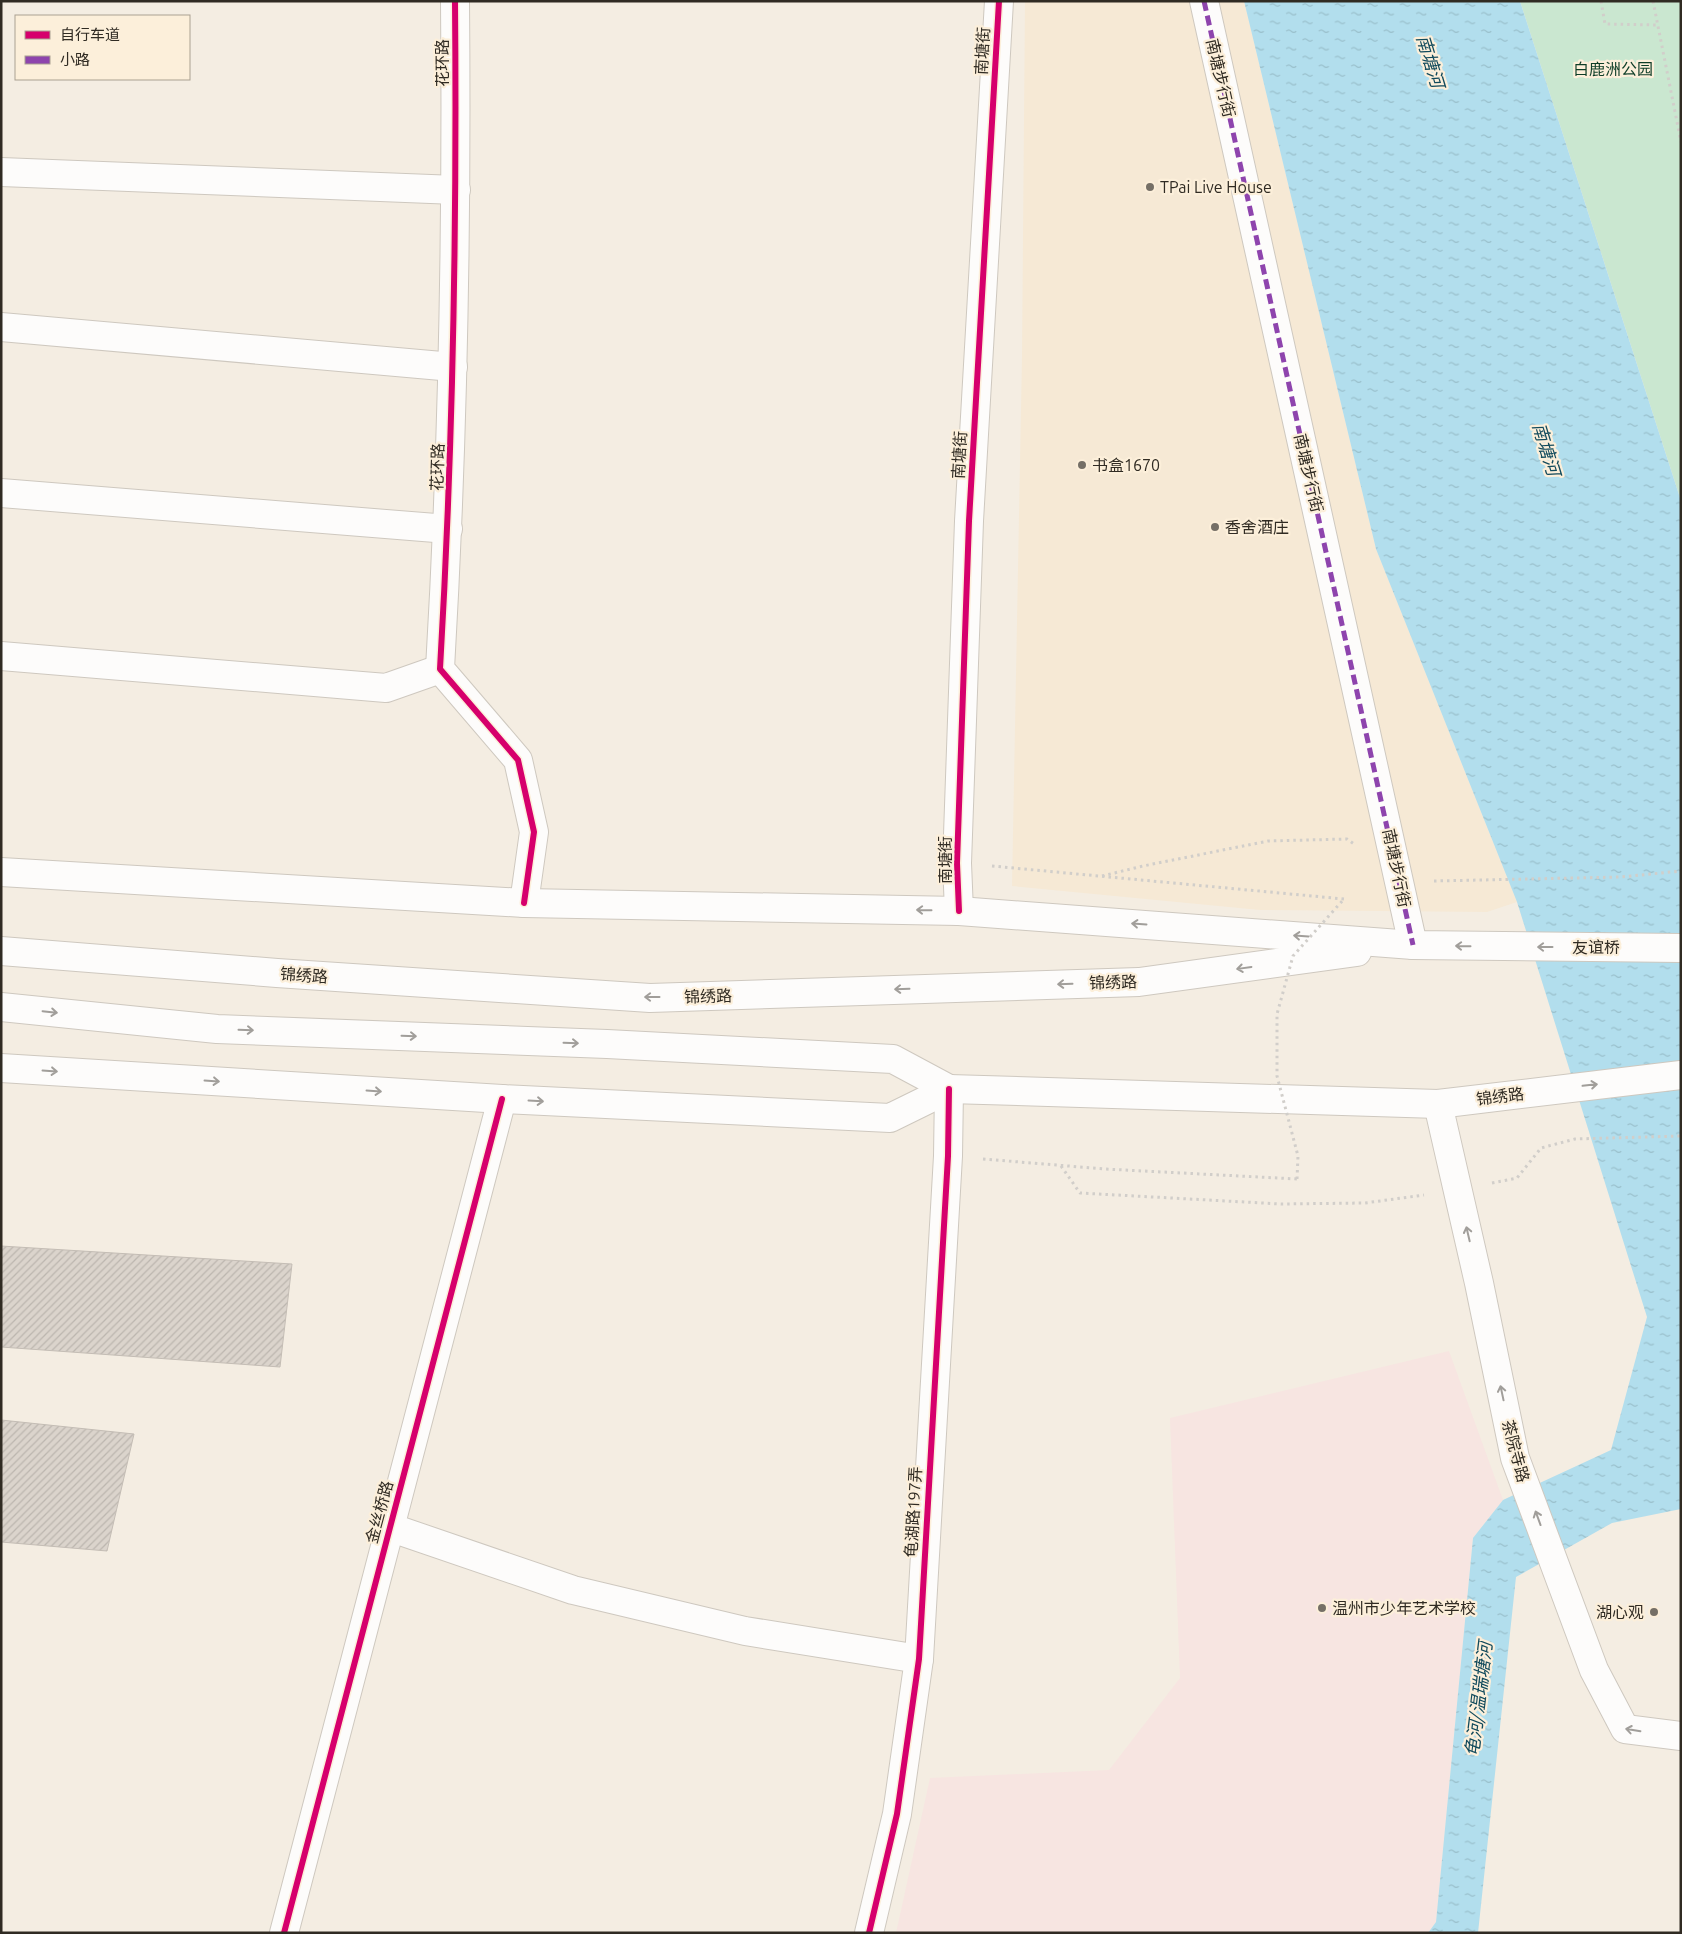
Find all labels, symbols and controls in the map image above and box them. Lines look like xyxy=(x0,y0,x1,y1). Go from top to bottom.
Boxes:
legend xyxy=(15,15,190,80)
text: 自行车道 xyxy=(60,26,120,43)
street label: 南塘街 xyxy=(972,27,992,75)
water label: 南塘河 xyxy=(1414,32,1449,93)
street label: 南塘步行街 xyxy=(1203,37,1239,119)
street label: 花环路 xyxy=(433,39,451,87)
text: 小路 xyxy=(60,51,90,68)
park label: 白鹿洲公园 xyxy=(1573,60,1653,78)
place label: TPai Live House xyxy=(1160,178,1272,196)
marker: TPai Live House xyxy=(1144,181,1156,193)
water label: 南塘河 xyxy=(1530,420,1565,481)
street label: 南塘街 xyxy=(949,431,969,479)
street label: 南塘步行街 xyxy=(1291,432,1327,514)
street label: 花环路 xyxy=(427,443,447,491)
place label: 书盒1670 xyxy=(1092,456,1160,474)
marker: 书盒1670 xyxy=(1076,459,1088,471)
place label: 香舍酒庄 xyxy=(1225,518,1289,536)
marker: 香舍酒庄 xyxy=(1209,521,1221,533)
street label: 南塘步行街 xyxy=(1380,827,1414,909)
street label: 南塘街 xyxy=(936,836,954,884)
one-way arrow xyxy=(916,905,932,915)
one-way arrow xyxy=(1131,920,1147,929)
one-way arrow xyxy=(1293,932,1309,941)
street label: 友谊桥 xyxy=(1572,938,1620,956)
one-way arrow xyxy=(1455,941,1472,951)
one-way arrow xyxy=(1537,942,1553,952)
one-way arrow xyxy=(1236,963,1252,973)
street label: 锦绣路 xyxy=(279,964,329,986)
street label: 锦绣路 xyxy=(1089,972,1137,992)
one-way arrow xyxy=(1057,979,1073,989)
one-way arrow xyxy=(894,985,910,994)
street label: 锦绣路 xyxy=(684,986,732,1006)
one-way arrow xyxy=(645,992,661,1002)
one-way arrow xyxy=(41,1007,57,1017)
one-way arrow xyxy=(238,1025,254,1035)
one-way arrow xyxy=(401,1032,417,1041)
one-way arrow xyxy=(563,1038,579,1047)
one-way arrow xyxy=(42,1066,58,1076)
one-way arrow xyxy=(204,1077,220,1086)
one-way arrow xyxy=(1582,1080,1598,1090)
street label: 锦绣路 xyxy=(1475,1084,1525,1108)
one-way arrow xyxy=(366,1087,382,1096)
one-way arrow xyxy=(528,1097,544,1106)
one-way arrow xyxy=(1463,1226,1472,1242)
one-way arrow xyxy=(1497,1385,1506,1401)
street label: 茶院寺路 xyxy=(1499,1418,1533,1484)
street label: 龟湖路197弄 xyxy=(902,1466,924,1558)
street label: 金丝桥路 xyxy=(362,1479,396,1545)
one-way arrow xyxy=(1533,1510,1542,1526)
place label: 温州市少年艺术学校 xyxy=(1332,1599,1476,1617)
marker: 温州市少年艺术学校 xyxy=(1316,1602,1328,1614)
place label: 湖心观 xyxy=(1596,1603,1644,1621)
marker: 湖心观 xyxy=(1648,1606,1660,1618)
water label: 龟河/温瑞塘河 xyxy=(1461,1638,1495,1757)
one-way arrow xyxy=(1625,1725,1641,1735)

